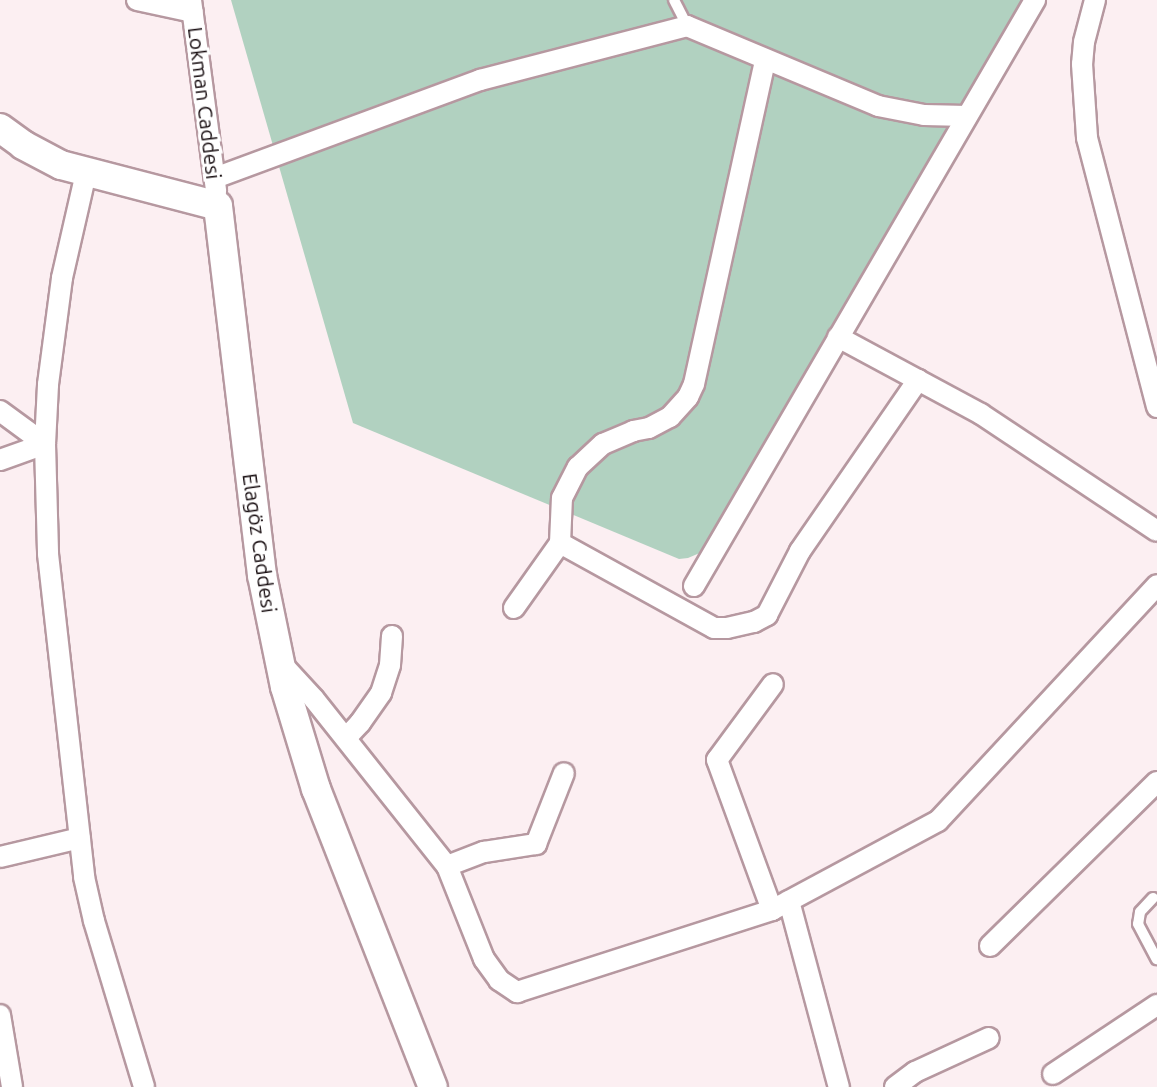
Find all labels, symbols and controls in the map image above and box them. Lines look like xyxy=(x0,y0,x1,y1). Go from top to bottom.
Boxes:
street label: Lokman Caddesi xyxy=(183,25,227,181)
street label: Elagöz Caddesi xyxy=(238,472,282,614)

